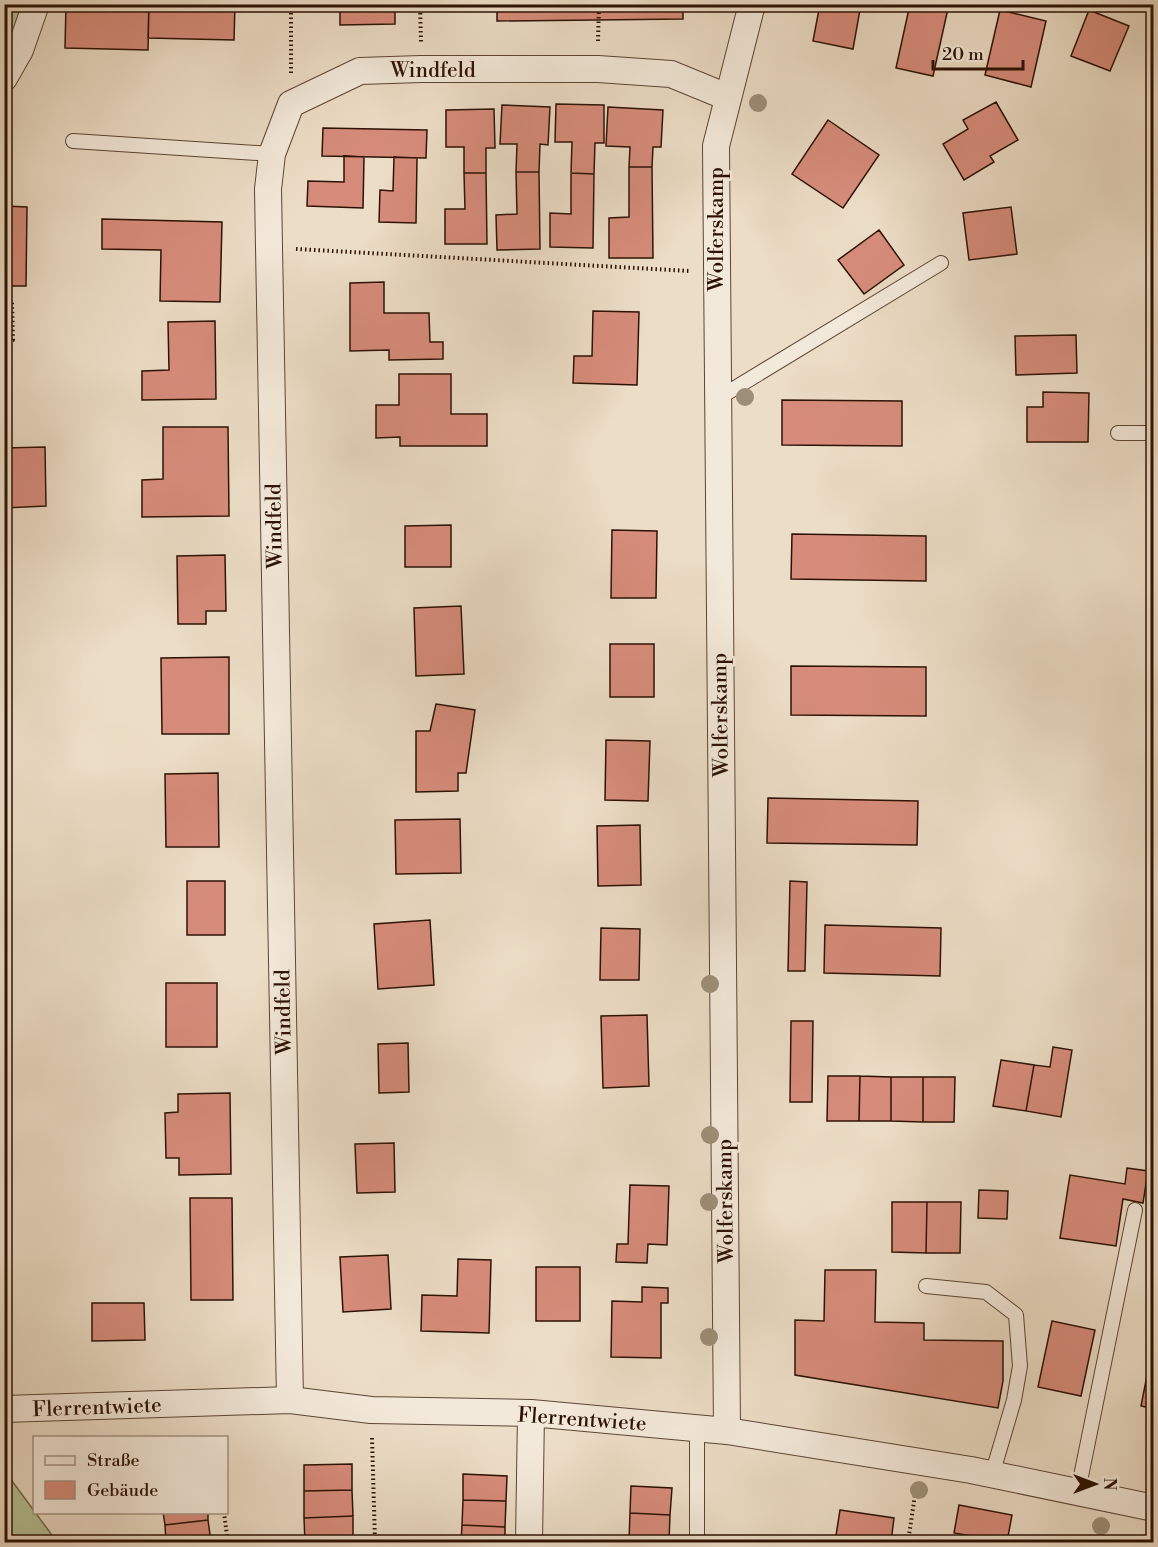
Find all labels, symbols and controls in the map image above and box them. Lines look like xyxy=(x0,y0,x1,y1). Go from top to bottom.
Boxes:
scale bar xyxy=(933,33,1023,71)
text: 20 m xyxy=(942,43,984,66)
street label: Windfeld xyxy=(389,58,476,84)
street label: Wolferskamp xyxy=(704,167,730,292)
street label: Windfeld xyxy=(261,483,289,570)
street label: Wolferskamp xyxy=(707,653,735,778)
street label: Windfeld xyxy=(270,969,298,1056)
street label: Wolferskamp xyxy=(712,1139,740,1264)
street label: Flerrentwiete xyxy=(32,1393,162,1423)
street label: Flerrentwiete xyxy=(516,1403,647,1437)
legend xyxy=(33,1436,228,1514)
text: Straße xyxy=(87,1449,140,1472)
north arrow xyxy=(1065,1454,1125,1514)
text: N xyxy=(1099,1478,1119,1491)
text: Gebäude xyxy=(87,1479,158,1502)

